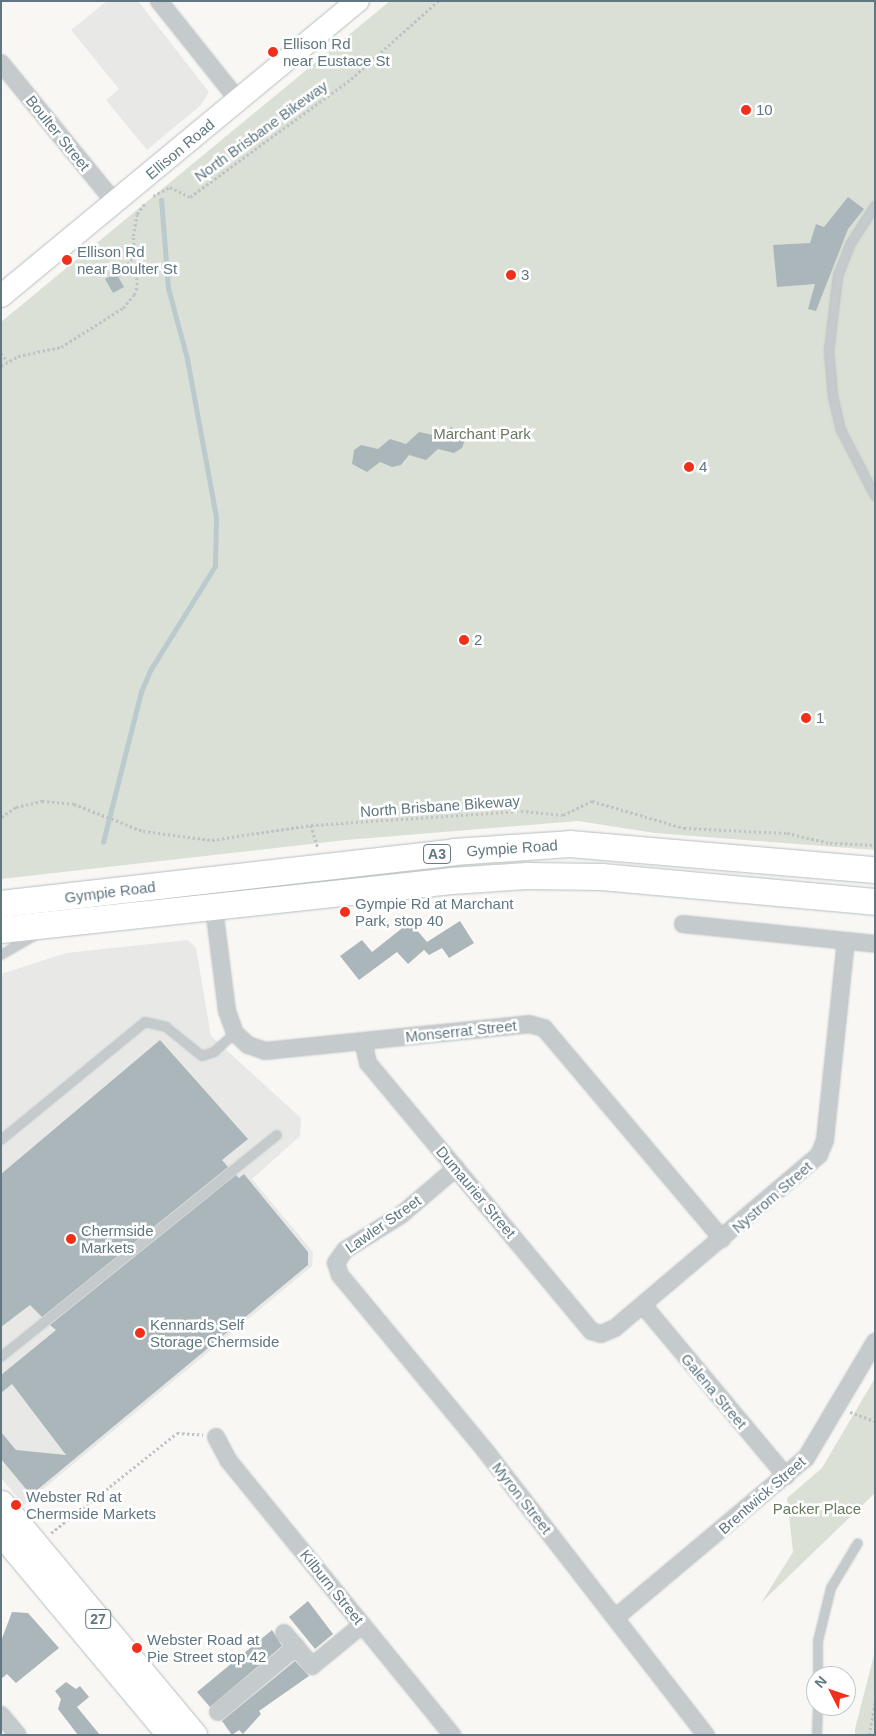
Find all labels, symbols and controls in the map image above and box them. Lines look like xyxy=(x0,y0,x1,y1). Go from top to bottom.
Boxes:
place label: Ellison Rd near Eustace St xyxy=(283,34,390,69)
marker: Ellison Rd near Eustace St xyxy=(267,46,279,58)
street label: North Brisbane Bikeway xyxy=(191,77,331,185)
street label: Boulter Street xyxy=(22,92,94,174)
place label: 10 xyxy=(756,101,773,119)
marker: 10 xyxy=(740,104,752,116)
street label: Ellison Road xyxy=(142,115,218,183)
place label: Ellison Rd near Boulter St xyxy=(77,242,177,277)
marker: Ellison Rd near Boulter St xyxy=(61,254,73,266)
place label: 3 xyxy=(521,266,529,284)
marker: 3 xyxy=(505,269,517,281)
park label: Marchant Park xyxy=(433,425,531,443)
place label: 4 xyxy=(699,458,707,476)
marker: 4 xyxy=(683,461,695,473)
place label: 2 xyxy=(474,631,482,649)
marker: 2 xyxy=(458,634,470,646)
place label: 1 xyxy=(816,709,824,727)
marker: 1 xyxy=(800,712,812,724)
street label: North Brisbane Bikeway xyxy=(360,791,520,821)
street label: Gympie Road xyxy=(466,836,558,860)
road number: A3 xyxy=(422,842,452,866)
street label: Gympie Road xyxy=(63,877,157,907)
place label: Gympie Rd at Marchant Park, stop 40 xyxy=(355,894,513,929)
marker: Gympie Rd at Marchant Park, stop 40 xyxy=(339,906,351,918)
street label: Monserrat Street xyxy=(405,1016,517,1046)
street label: Dumaurier Street xyxy=(432,1142,520,1242)
street label: Nystrom Street xyxy=(728,1157,816,1237)
street label: Lawler Street xyxy=(342,1191,424,1257)
place label: Chermside Markets xyxy=(81,1221,154,1256)
marker: Chermside Markets xyxy=(65,1233,77,1245)
place label: Kennards Self Storage Chermside xyxy=(150,1315,279,1350)
marker: Kennards Self Storage Chermside xyxy=(134,1327,146,1339)
street label: Galena Street xyxy=(677,1350,751,1432)
street label: Brentwick Street xyxy=(715,1452,809,1538)
street label: Myron Street xyxy=(488,1459,556,1537)
place label: Webster Rd at Chermside Markets xyxy=(26,1487,156,1522)
marker: Webster Rd at Chermside Markets xyxy=(10,1499,22,1511)
park label: Packer Place xyxy=(773,1500,861,1518)
street label: Kilburn Street xyxy=(296,1546,368,1628)
road number: 27 xyxy=(84,1608,112,1630)
place label: Webster Road at Pie Street stop 42 xyxy=(147,1630,266,1665)
marker: Webster Road at Pie Street stop 42 xyxy=(131,1642,143,1654)
north arrow xyxy=(806,1666,856,1716)
text: N xyxy=(811,1673,830,1691)

